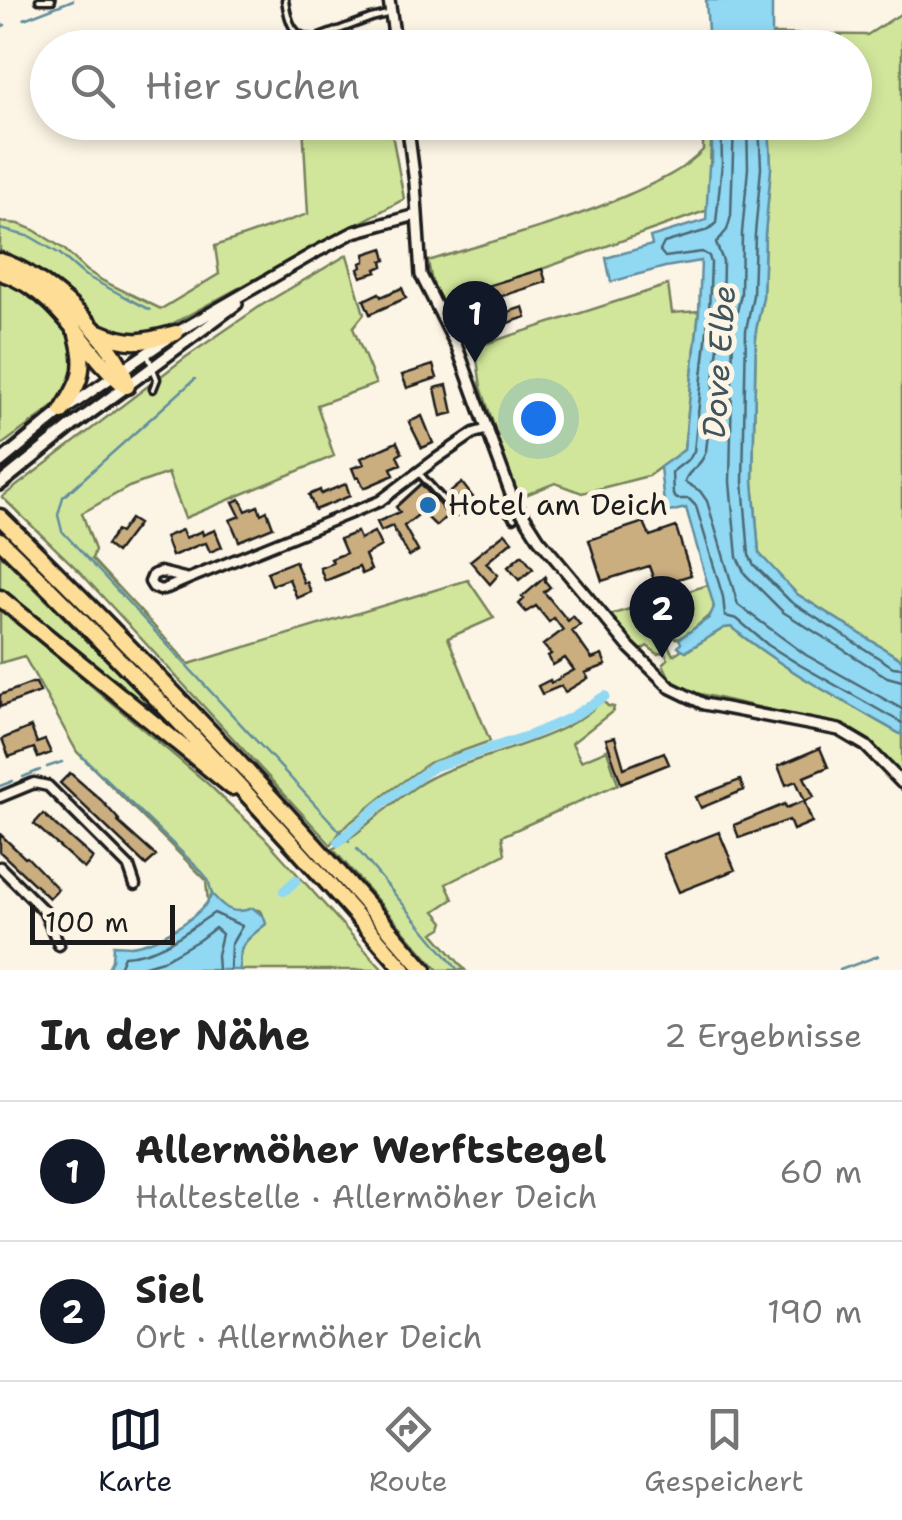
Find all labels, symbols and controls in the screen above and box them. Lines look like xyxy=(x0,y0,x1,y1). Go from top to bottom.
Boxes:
search box xyxy=(30,30,872,140)
icon: search xyxy=(65,58,120,113)
text: Hier suchen xyxy=(145,60,360,111)
pin: 1 xyxy=(442,280,508,363)
water label: Dove Elbe xyxy=(692,284,745,440)
your location xyxy=(513,393,564,444)
place label: Hotel am Deich xyxy=(448,484,668,525)
marker: Hotel am Deich xyxy=(417,494,439,516)
pin: 2 xyxy=(630,576,694,658)
scale bar xyxy=(30,900,175,944)
text: 100 m xyxy=(45,903,129,941)
text: In der Nähe xyxy=(40,1007,310,1063)
text: 2 Ergebnisse xyxy=(664,1014,862,1057)
text: Allermöher Werftstegel xyxy=(135,1124,606,1175)
text: 1 xyxy=(65,1150,80,1193)
text: 60 m xyxy=(780,1150,862,1193)
text: Haltestelle · Allermöher Deich xyxy=(135,1175,598,1218)
text: Siel xyxy=(135,1264,204,1315)
text: 2 xyxy=(61,1290,84,1333)
text: 190 m xyxy=(767,1290,862,1333)
text: Ort · Allermöher Deich xyxy=(135,1315,483,1358)
tab: Karte xyxy=(98,1402,172,1500)
tab: Route xyxy=(369,1402,448,1500)
tab: Gespeichert xyxy=(644,1402,804,1500)

